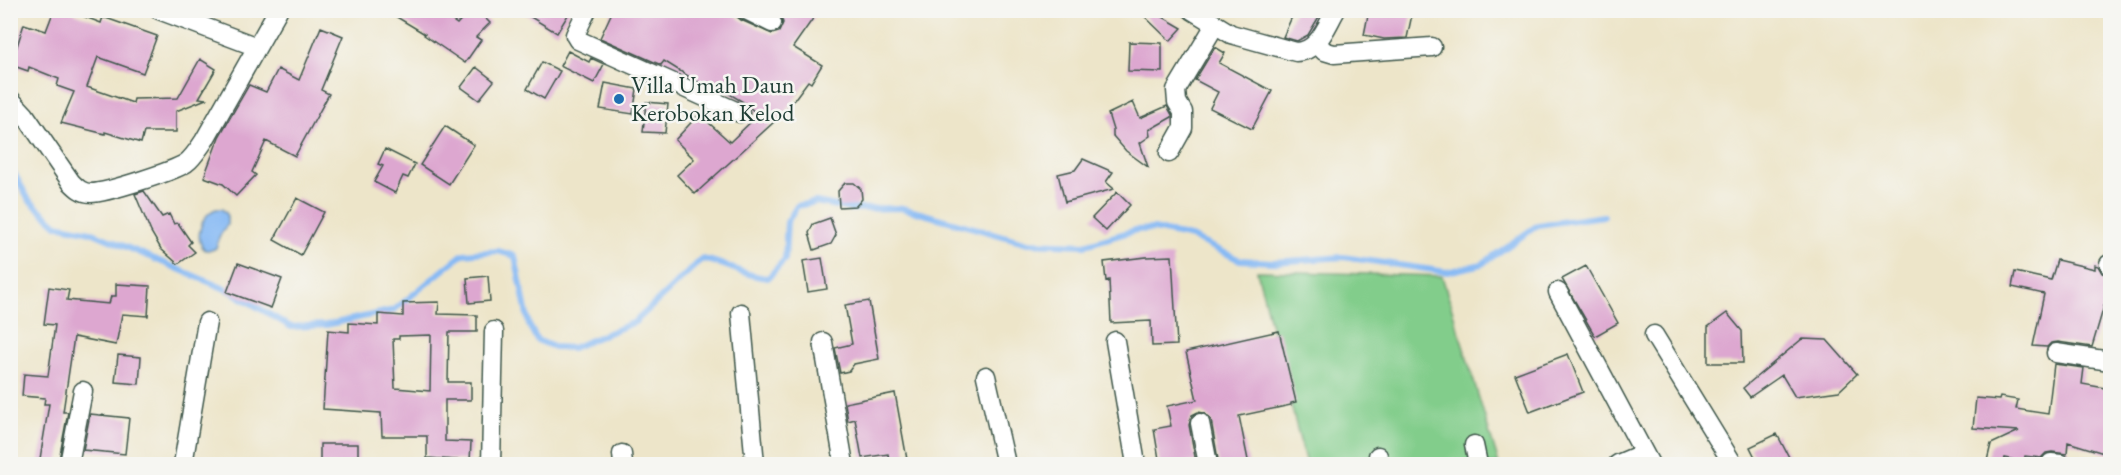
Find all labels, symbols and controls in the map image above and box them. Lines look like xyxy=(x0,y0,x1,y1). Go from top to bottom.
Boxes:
place label: Villa Umah Daun Kerobokan Kelod xyxy=(631,69,795,128)
marker: Villa Umah Daun Kerobokan Kelod xyxy=(612,92,626,106)

